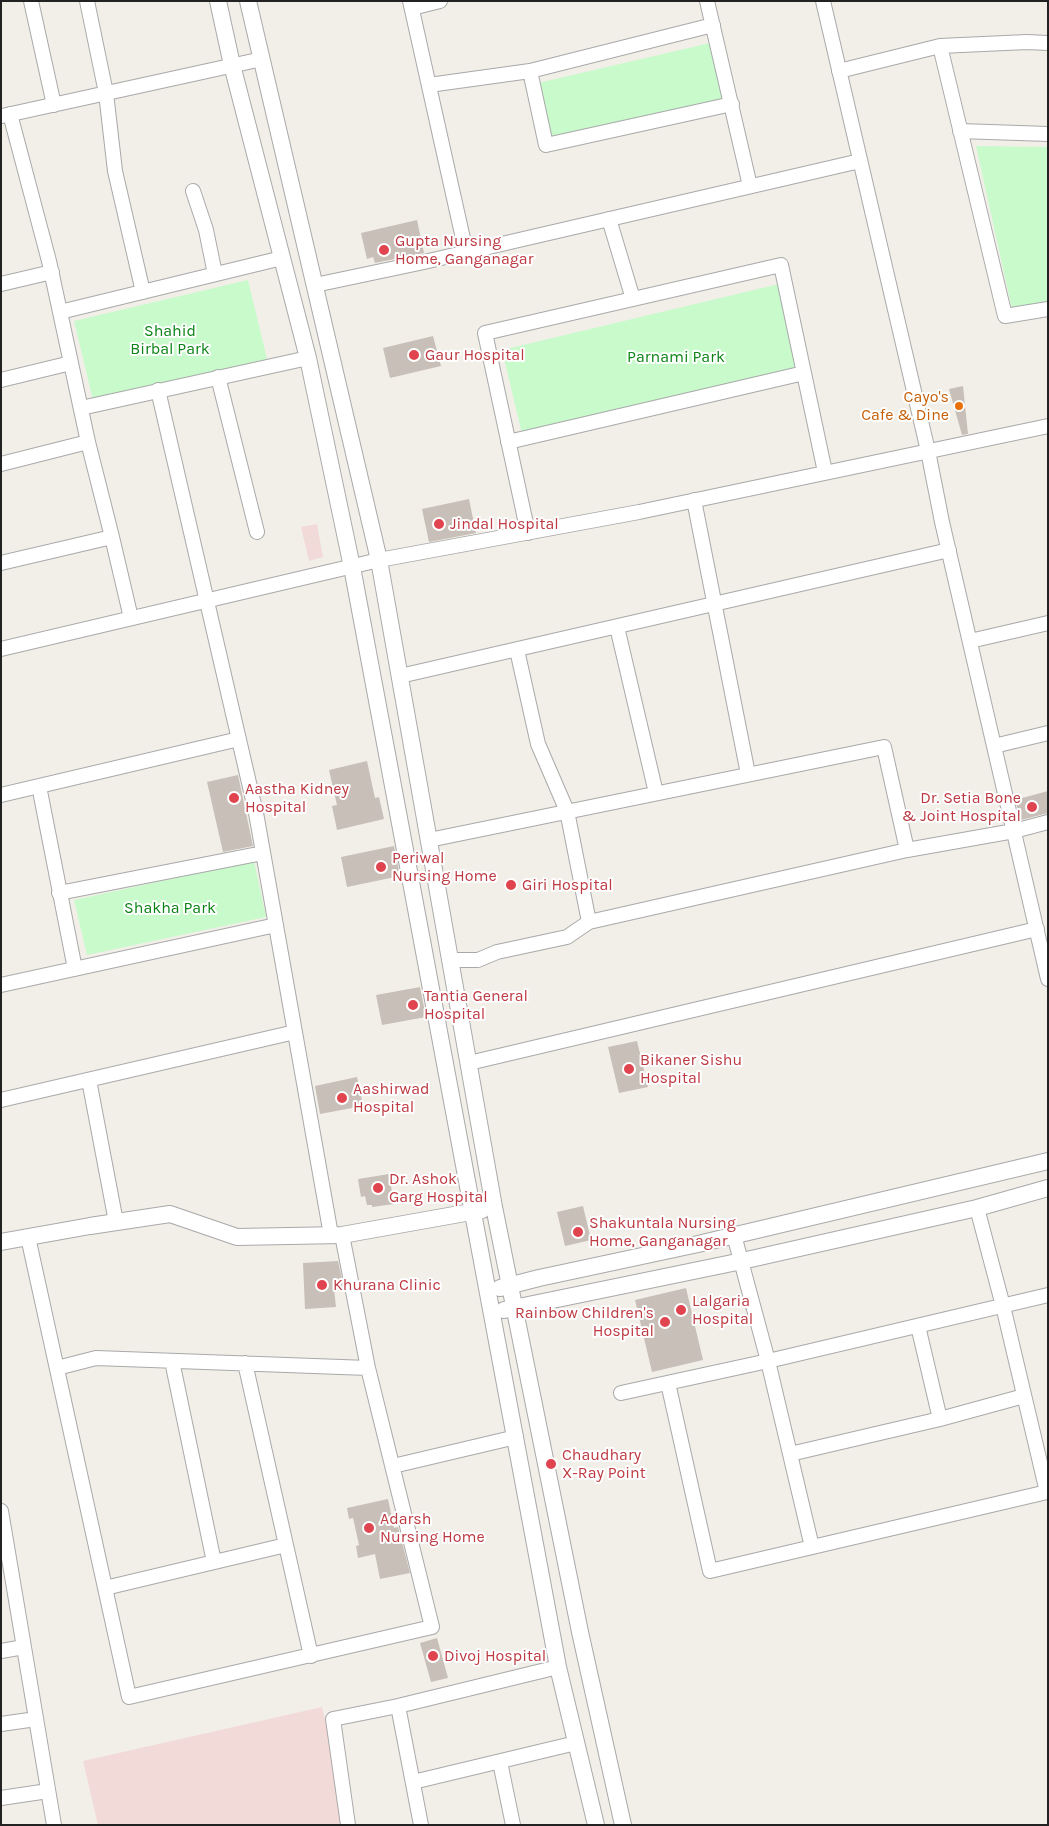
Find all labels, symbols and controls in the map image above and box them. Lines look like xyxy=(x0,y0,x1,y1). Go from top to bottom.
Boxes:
place label: Gupta Nursing Home, Ganganagar xyxy=(395,231,533,269)
marker: Gupta Nursing Home, Ganganagar xyxy=(377,243,391,257)
park label: Shahid Birbal Park xyxy=(130,321,210,359)
place label: Gaur Hospital xyxy=(425,345,525,365)
park label: Parnami Park xyxy=(627,347,725,367)
marker: Gaur Hospital xyxy=(407,348,421,362)
place label: Cayo's Cafe & Dine xyxy=(861,387,949,425)
marker: Cayo's Cafe & Dine xyxy=(953,400,965,412)
place label: Jindal Hospital xyxy=(450,514,559,534)
marker: Jindal Hospital xyxy=(432,517,446,531)
place label: Aastha Kidney Hospital xyxy=(245,779,349,817)
place label: Dr. Setia Bone & Joint Hospital xyxy=(902,788,1021,826)
marker: Aastha Kidney Hospital xyxy=(227,791,241,805)
marker: Dr. Setia Bone & Joint Hospital xyxy=(1025,800,1039,814)
place label: Periwal Nursing Home xyxy=(392,848,497,886)
marker: Periwal Nursing Home xyxy=(374,860,388,874)
place label: Giri Hospital xyxy=(522,875,613,895)
marker: Giri Hospital xyxy=(504,878,518,892)
park label: Shakha Park xyxy=(124,898,216,918)
place label: Tantia General Hospital xyxy=(424,986,528,1024)
marker: Tantia General Hospital xyxy=(406,998,420,1012)
place label: Bikaner Sishu Hospital xyxy=(640,1050,742,1088)
marker: Bikaner Sishu Hospital xyxy=(622,1062,636,1076)
place label: Aashirwad Hospital xyxy=(353,1079,429,1117)
marker: Aashirwad Hospital xyxy=(335,1091,349,1105)
place label: Dr. Ashok Garg Hospital xyxy=(389,1169,488,1207)
marker: Dr. Ashok Garg Hospital xyxy=(371,1181,385,1195)
place label: Shakuntala Nursing Home, Ganganagar xyxy=(589,1213,736,1251)
marker: Shakuntala Nursing Home, Ganganagar xyxy=(571,1225,585,1239)
place label: Khurana Clinic xyxy=(333,1275,441,1295)
marker: Khurana Clinic xyxy=(315,1278,329,1292)
place label: Lalgaria Hospital xyxy=(692,1291,753,1329)
place label: Rainbow Children's Hospital xyxy=(515,1303,654,1341)
marker: Lalgaria Hospital xyxy=(674,1303,688,1317)
marker: Rainbow Children's Hospital xyxy=(658,1315,672,1329)
place label: Chaudhary X-Ray Point xyxy=(562,1445,646,1483)
marker: Chaudhary X-Ray Point xyxy=(544,1457,558,1471)
place label: Adarsh Nursing Home xyxy=(380,1509,485,1547)
marker: Adarsh Nursing Home xyxy=(362,1521,376,1535)
place label: Divoj Hospital xyxy=(444,1646,546,1666)
marker: Divoj Hospital xyxy=(426,1649,440,1663)

